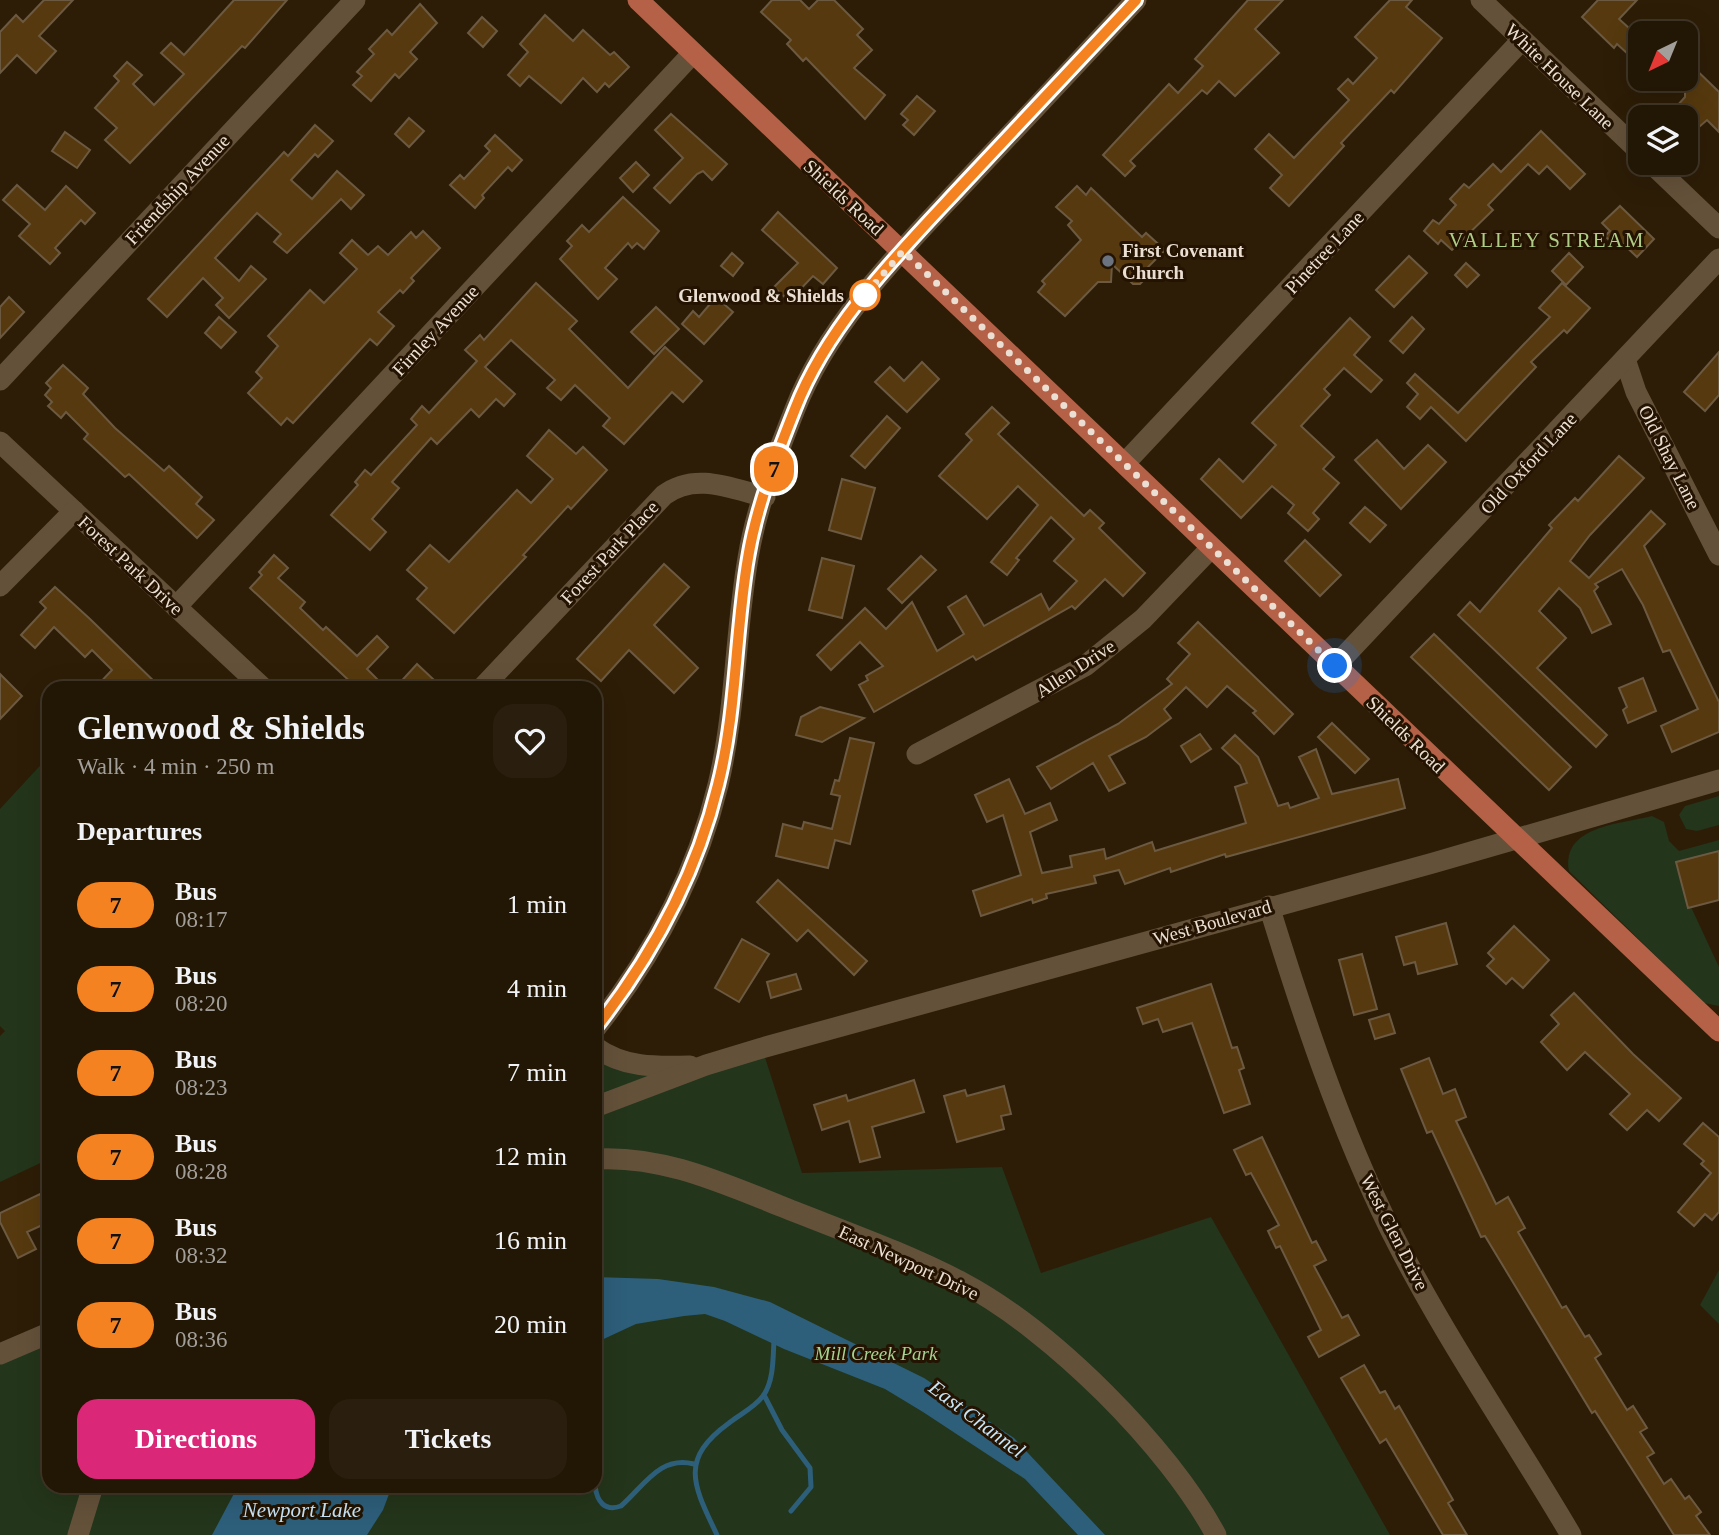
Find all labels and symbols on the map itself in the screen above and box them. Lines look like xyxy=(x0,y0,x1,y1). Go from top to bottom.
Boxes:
street label: White House Lane xyxy=(1501,19,1618,133)
north arrow xyxy=(1628,21,1698,91)
street label: Friendship Avenue xyxy=(121,130,234,249)
street label: Shields Road xyxy=(800,155,888,240)
street label: Pinetree Lane xyxy=(1281,207,1368,298)
district label: VALLEY STREAM xyxy=(1449,228,1645,252)
place label: First Covenant Church xyxy=(1122,240,1245,283)
marker: First Covenant Church xyxy=(1100,253,1116,269)
marker: Glenwood & Shields xyxy=(850,280,880,310)
street label: Firnley Avenue xyxy=(388,281,483,380)
place label: Glenwood & Shields xyxy=(678,285,844,306)
street label: Old Shay Lane xyxy=(1634,402,1705,513)
street label: Old Oxford Lane xyxy=(1476,408,1581,518)
line badge: 7 xyxy=(751,446,797,492)
street label: Forest Park Place xyxy=(556,497,662,608)
street label: Forest Park Drive xyxy=(74,512,187,619)
street label: Allen Drive xyxy=(1032,635,1119,702)
your location xyxy=(1317,648,1352,683)
street label: Shields Road xyxy=(1362,692,1450,777)
street label: West Boulevard xyxy=(1151,896,1274,949)
street label: West Glen Drive xyxy=(1356,1171,1433,1294)
street label: East Newport Drive xyxy=(835,1221,982,1304)
park label: Mill Creek Park xyxy=(814,1343,938,1364)
water label: East Channel xyxy=(924,1375,1030,1463)
water label: Newport Lake xyxy=(242,1498,361,1522)

